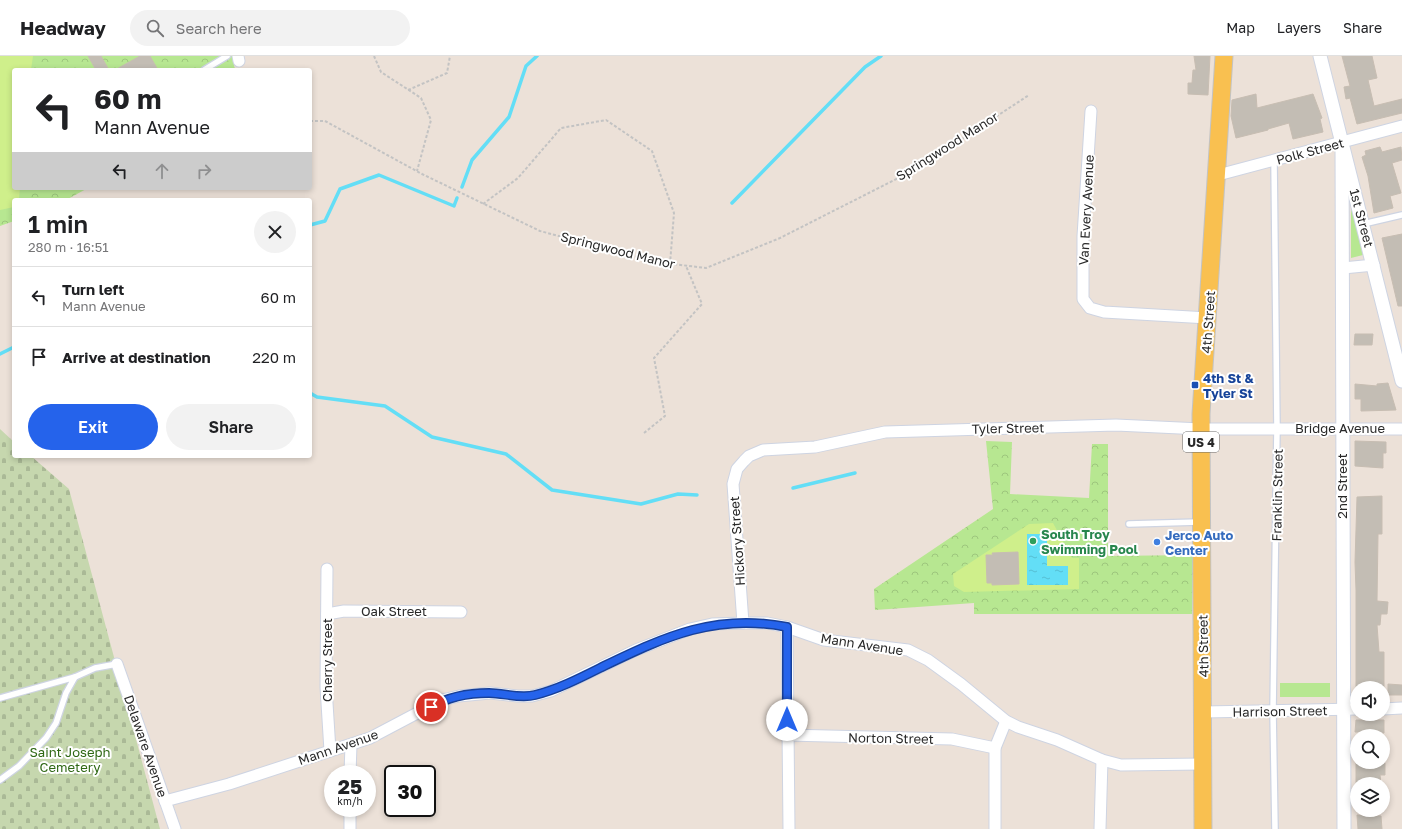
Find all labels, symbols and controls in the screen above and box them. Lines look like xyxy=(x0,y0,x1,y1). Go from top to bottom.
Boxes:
search box xyxy=(130,10,410,46)
text: Headway xyxy=(20,16,106,39)
icon: search xyxy=(144,17,166,39)
text: Search here xyxy=(176,19,262,37)
text: Map xyxy=(1226,19,1255,36)
text: Layers xyxy=(1277,19,1321,36)
text: Share xyxy=(1343,19,1382,36)
text: 60 m xyxy=(94,82,161,115)
icon: left xyxy=(28,84,80,136)
street label: Springwood Manor xyxy=(893,108,1001,184)
text: Mann Avenue xyxy=(94,116,210,138)
street label: Polk Street xyxy=(1274,134,1346,168)
street label: Van Every Avenue xyxy=(1075,154,1097,266)
icon: left xyxy=(109,160,131,182)
icon: ahead xyxy=(151,160,173,182)
icon: right xyxy=(193,160,215,182)
street label: 1st Street xyxy=(1346,187,1378,249)
text: 1 min xyxy=(28,209,88,238)
button: close xyxy=(254,211,296,253)
street label: Springwood Manor xyxy=(559,228,677,272)
text: 280 m · 16:51 xyxy=(28,239,109,255)
text: Turn left xyxy=(62,280,124,298)
icon: left xyxy=(28,286,50,308)
text: 60 m xyxy=(261,288,296,306)
street label: 4th Street xyxy=(1198,290,1218,354)
text: Mann Avenue xyxy=(62,298,146,314)
icon: arrive xyxy=(28,346,50,368)
text: Arrive at destination xyxy=(62,348,211,366)
text: 220 m xyxy=(252,348,296,366)
place label: 4th St & Tyler St xyxy=(1203,370,1254,401)
marker: 4th St & Tyler St xyxy=(1190,380,1200,390)
button: Exit xyxy=(28,404,158,450)
button: Share xyxy=(166,404,296,450)
street label: Tyler Street xyxy=(972,419,1044,437)
street label: Bridge Avenue xyxy=(1295,420,1385,436)
road number: US 4 xyxy=(1183,432,1219,452)
street label: Franklin Street xyxy=(1268,449,1286,541)
street label: 2nd Street xyxy=(1334,453,1350,519)
street label: Hickory Street xyxy=(726,496,748,586)
place label: South Troy Swimming Pool xyxy=(1041,526,1139,557)
place label: Jerco Auto Center xyxy=(1165,527,1233,558)
marker: South Troy Swimming Pool xyxy=(1028,536,1038,546)
marker: Jerco Auto Center xyxy=(1152,537,1162,547)
street label: Oak Street xyxy=(361,603,427,619)
street label: 4th Street xyxy=(1194,614,1212,678)
street label: Cherry Street xyxy=(319,618,335,702)
street label: Mann Avenue xyxy=(819,630,905,658)
map controls xyxy=(1350,681,1390,817)
button: sound xyxy=(1350,681,1390,721)
pin xyxy=(414,690,448,724)
street label: Delaware Avenue xyxy=(121,693,171,799)
icon: arrive xyxy=(420,696,442,718)
position arrow xyxy=(766,699,808,741)
street label: Harrison Street xyxy=(1232,702,1328,720)
street label: Mann Avenue xyxy=(296,726,380,768)
street label: Norton Street xyxy=(848,729,934,747)
button: search xyxy=(1350,729,1390,769)
park label: Saint Joseph Cemetery xyxy=(30,744,110,775)
speed limit sign: 30 xyxy=(384,765,436,817)
text: 25 xyxy=(338,774,362,798)
button: layers xyxy=(1350,777,1390,817)
text: km/h xyxy=(337,795,363,807)

